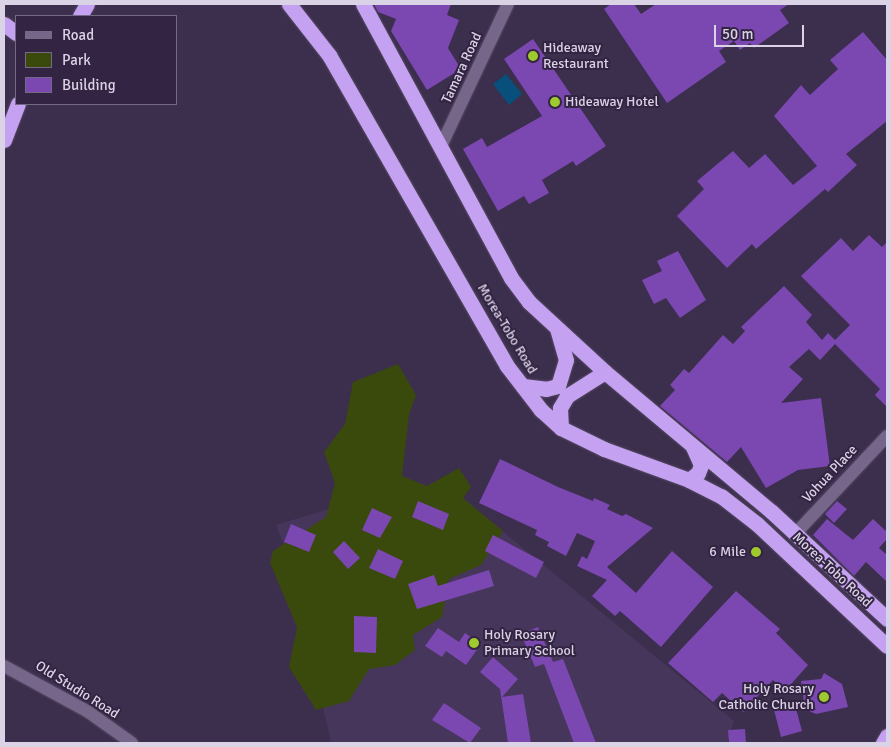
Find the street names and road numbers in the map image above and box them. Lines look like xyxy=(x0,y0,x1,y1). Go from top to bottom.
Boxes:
street label: Tamara Road xyxy=(438,30,486,106)
street label: Morea-Tobo Road xyxy=(473,281,541,377)
street label: Vohua Place xyxy=(799,442,861,506)
street label: Morea-Tobo Road xyxy=(789,529,875,611)
street label: Old Studio Road xyxy=(32,658,122,722)

